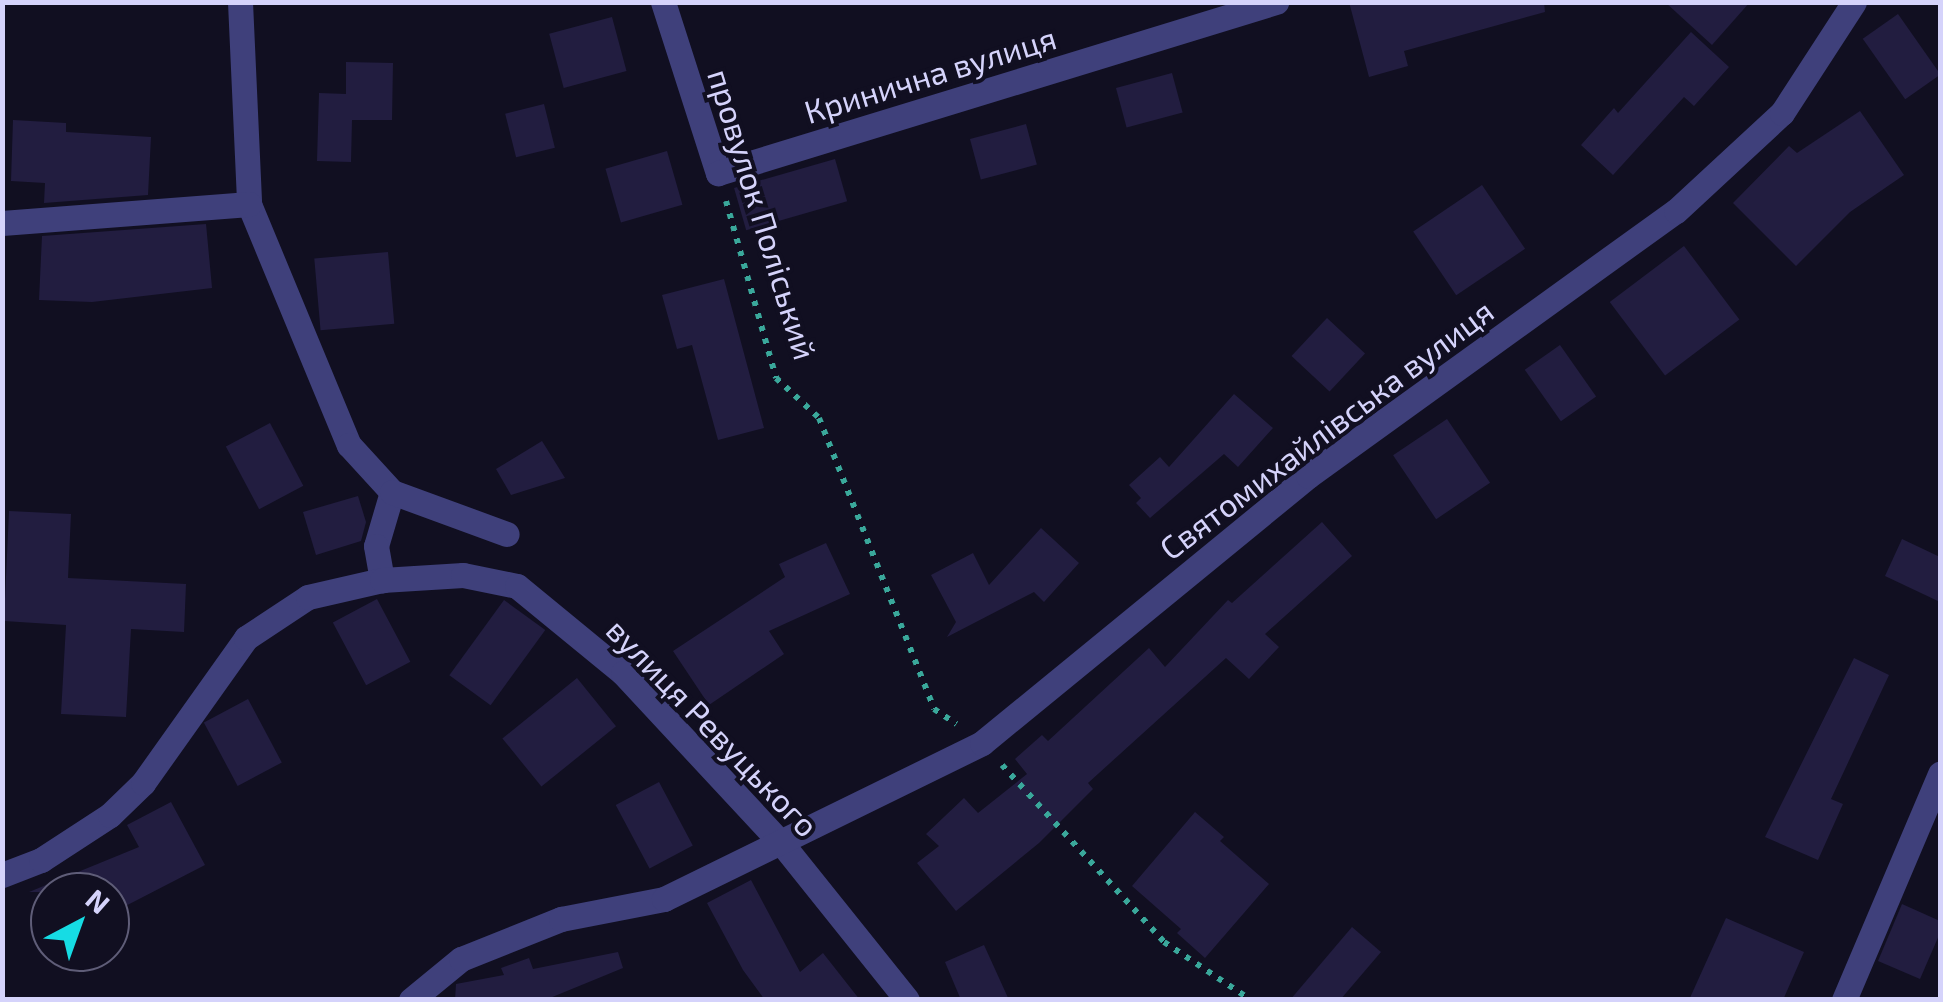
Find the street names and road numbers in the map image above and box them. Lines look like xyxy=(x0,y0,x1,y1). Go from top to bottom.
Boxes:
street label: Кринична вулиця xyxy=(800,17,1060,131)
street label: провулок Поліський xyxy=(701,64,825,364)
street label: Святомихайлівська вулиця xyxy=(1152,291,1500,567)
street label: вулиця Ревуцького xyxy=(599,610,827,844)

